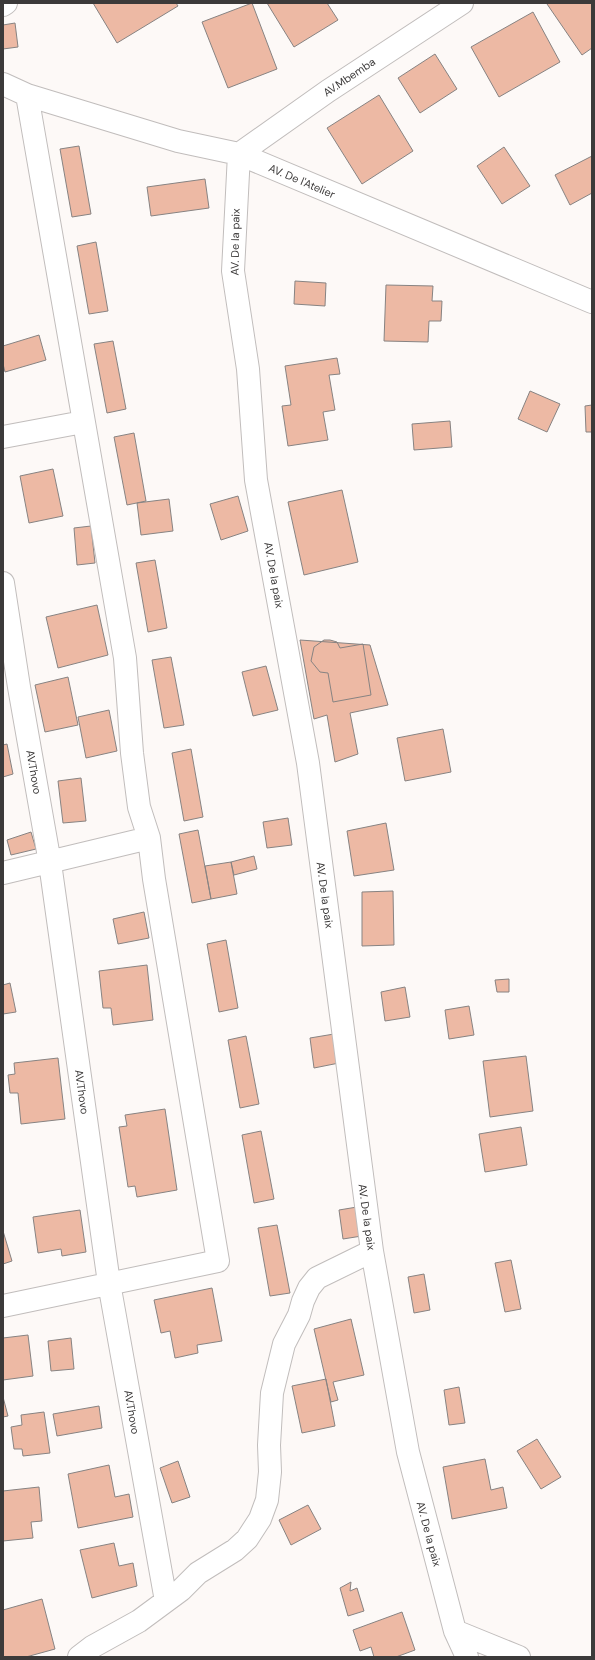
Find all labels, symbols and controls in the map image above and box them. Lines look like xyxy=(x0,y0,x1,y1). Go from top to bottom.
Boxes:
street label: AV.Mbemba xyxy=(320,54,378,100)
street label: AV. De l'Atelier xyxy=(267,161,337,201)
street label: AV. De la paix xyxy=(227,208,243,276)
street label: AV. De la paix xyxy=(261,541,287,610)
street label: AV.Thovo xyxy=(23,749,45,795)
street label: AV. De la paix xyxy=(313,861,337,930)
street label: AV.Thovo xyxy=(72,1069,92,1115)
street label: AV. De la paix xyxy=(355,1183,379,1252)
street label: AV.Thovo xyxy=(121,1389,143,1435)
street label: AV. De la paix xyxy=(414,1500,445,1569)

